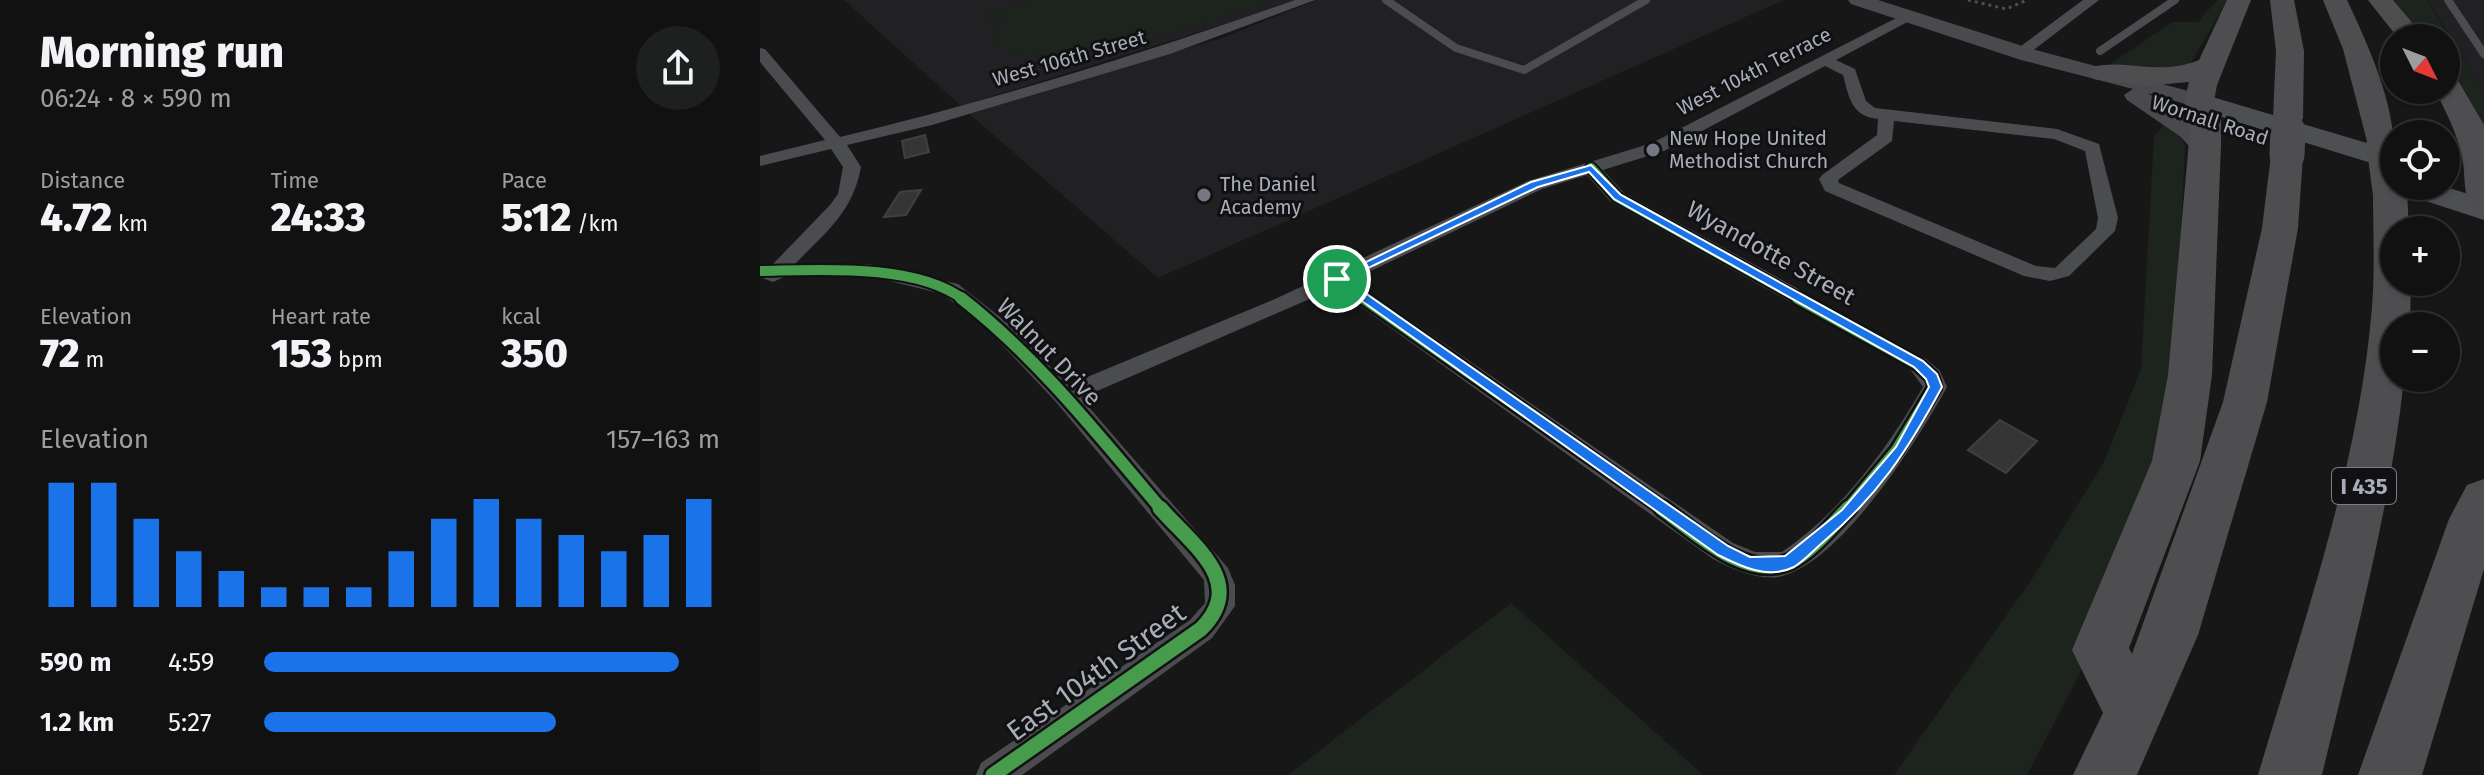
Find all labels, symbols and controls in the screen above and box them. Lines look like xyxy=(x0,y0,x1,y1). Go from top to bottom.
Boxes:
street label: West 104th Terrace xyxy=(1673,22,1835,120)
street label: West 106th Street xyxy=(990,24,1149,91)
north arrow xyxy=(2380,24,2460,104)
map controls xyxy=(2380,24,2460,392)
text: Morning run xyxy=(40,26,284,79)
button: share xyxy=(636,26,720,110)
text: 06:24 · 8 × 590 m xyxy=(40,83,232,114)
street label: Wornall Road xyxy=(2149,90,2271,150)
button: locate xyxy=(2380,120,2460,200)
place label: New Hope United Methodist Church xyxy=(1669,126,1828,173)
marker: New Hope United Methodist Church xyxy=(1644,141,1662,159)
text: Distance xyxy=(40,167,125,194)
text: Time xyxy=(271,167,319,194)
text: Pace xyxy=(501,167,547,194)
place label: The Daniel Academy xyxy=(1220,172,1316,219)
marker: The Daniel Academy xyxy=(1195,186,1213,204)
text: 4.72 xyxy=(40,194,112,242)
text: 24:33 xyxy=(271,194,366,242)
text: 5:12 xyxy=(501,194,571,242)
street label: Wyandotte Street xyxy=(1682,195,1860,311)
text: km xyxy=(112,210,148,237)
text: /km xyxy=(571,210,619,237)
button: + xyxy=(2380,216,2460,296)
pin xyxy=(1303,245,1371,313)
icon: arrive xyxy=(1315,257,1359,301)
street label: Walnut Drive xyxy=(991,293,1107,411)
text: Elevation xyxy=(40,303,132,330)
text: Heart rate xyxy=(271,303,371,330)
text: kcal xyxy=(501,303,541,330)
button: − xyxy=(2380,312,2460,392)
text: 72 xyxy=(40,330,80,378)
text: 153 xyxy=(271,330,332,378)
text: 350 xyxy=(501,330,568,378)
text: m xyxy=(80,346,104,373)
text: bpm xyxy=(332,346,383,373)
text: Elevation xyxy=(40,424,149,455)
text: 157–163 m xyxy=(606,424,720,455)
road number: I 435 xyxy=(2332,468,2396,504)
street label: East 104th Street xyxy=(1000,596,1192,748)
text: 590 m xyxy=(40,647,111,678)
text: 4:59 xyxy=(168,647,214,678)
text: 1.2 km xyxy=(40,707,114,738)
text: 5:27 xyxy=(168,707,211,738)

